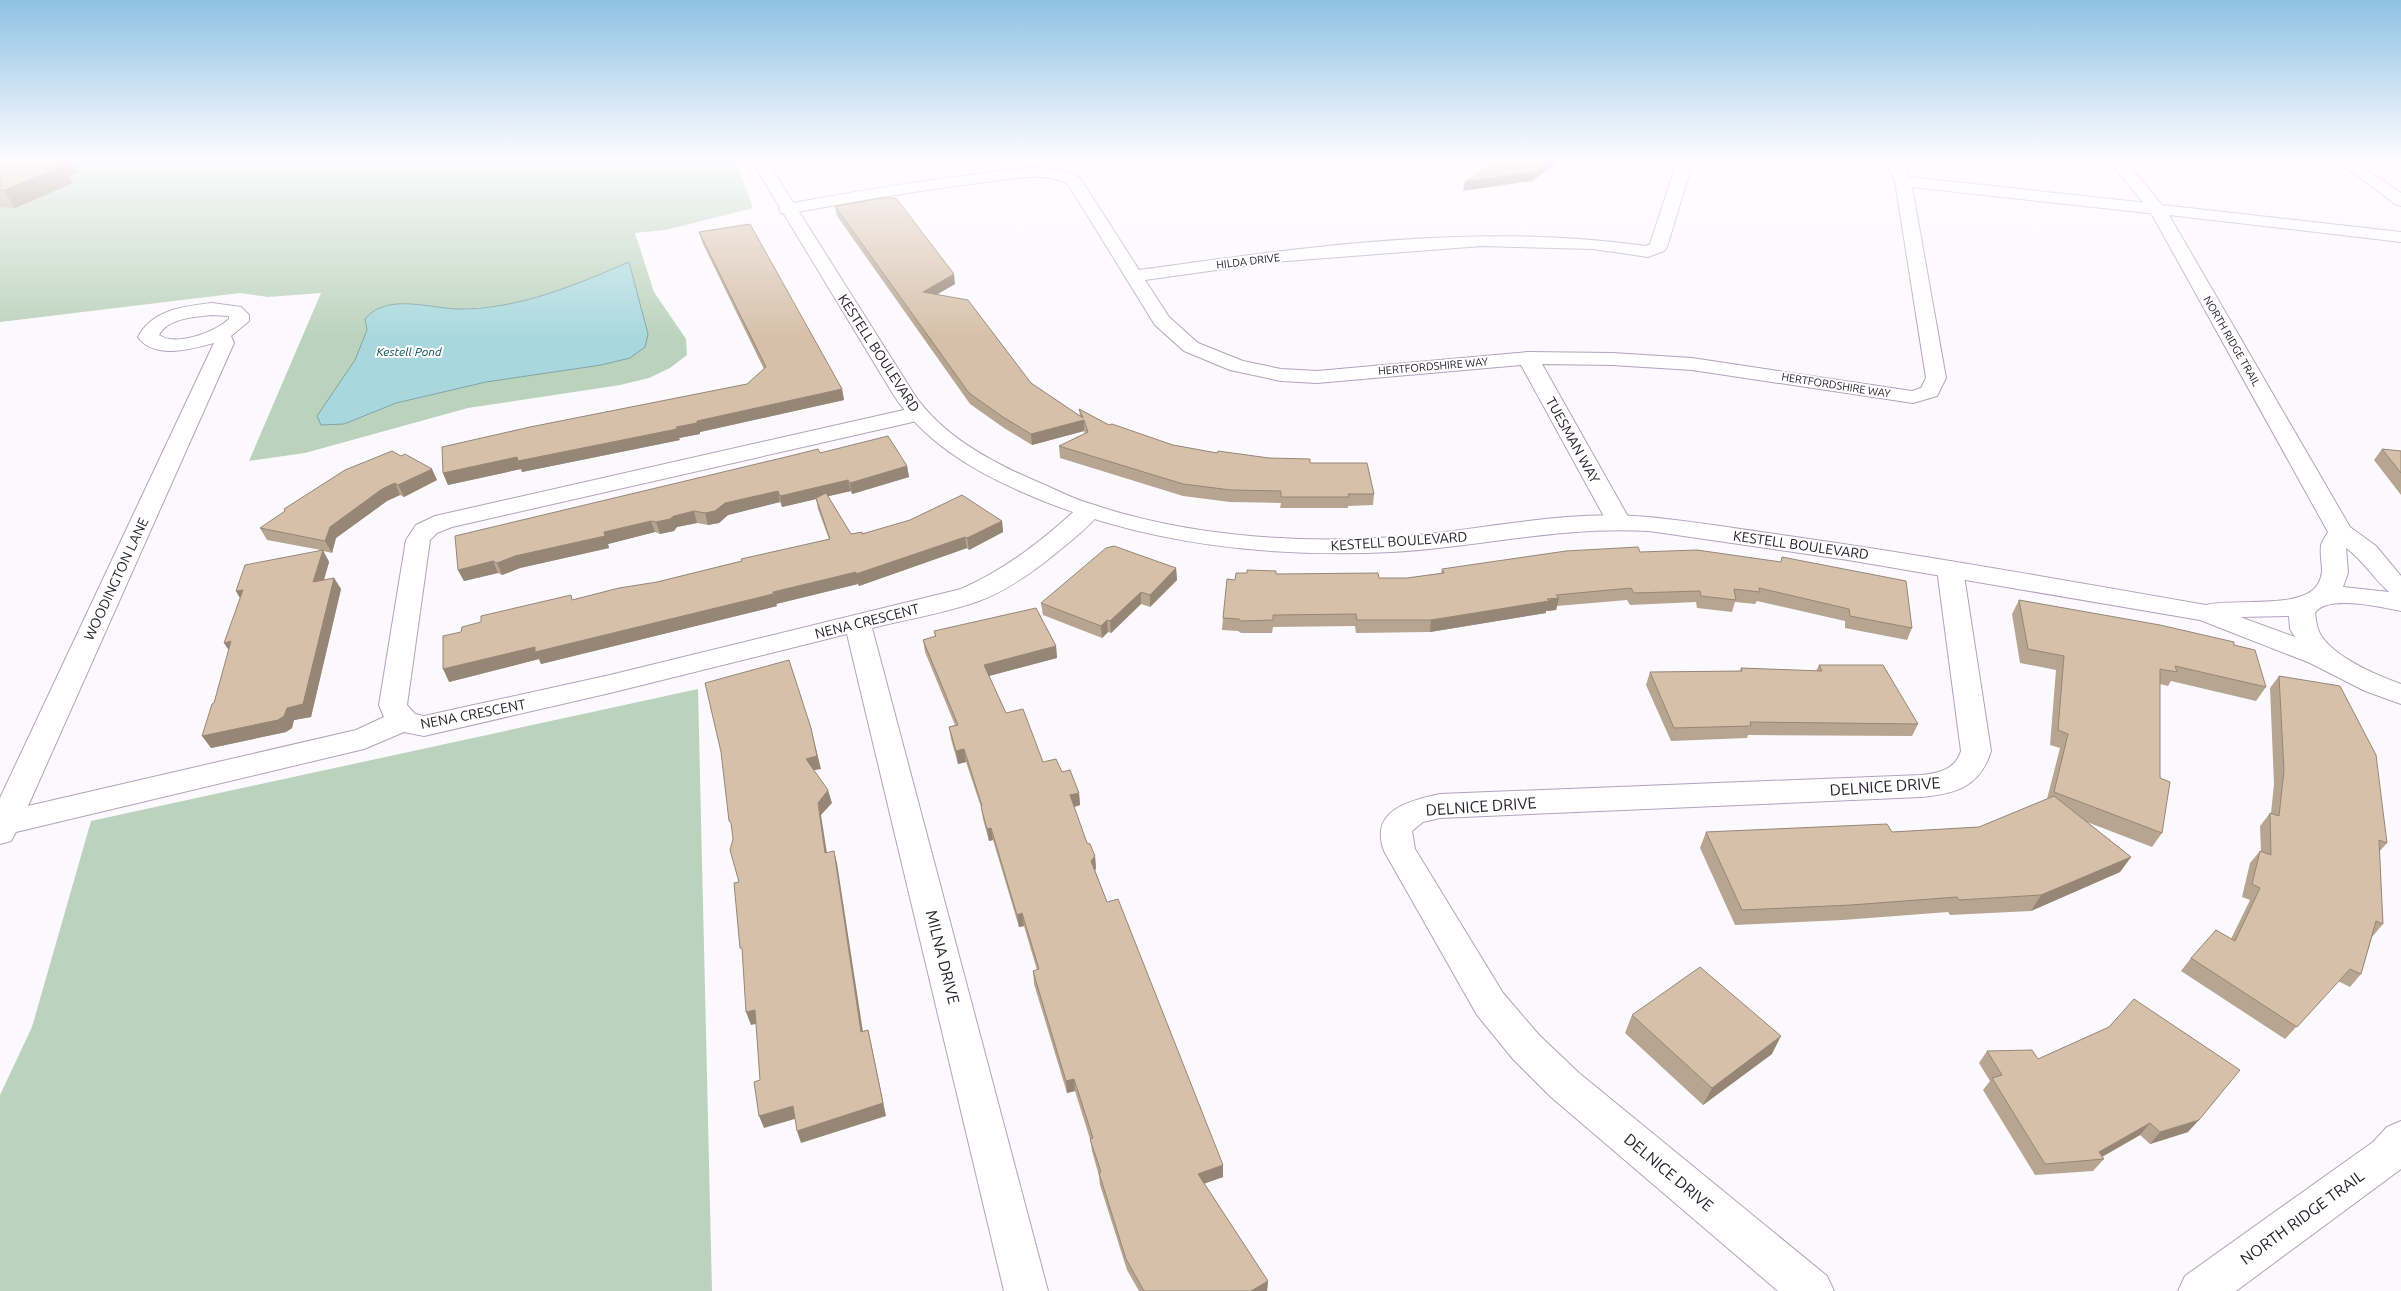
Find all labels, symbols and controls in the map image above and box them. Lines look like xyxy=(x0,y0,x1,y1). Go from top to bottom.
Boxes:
street label: HILDA DRIVE xyxy=(1215,251,1281,271)
street label: KESTELL BOULEVARD xyxy=(835,291,923,415)
street label: NORTH RIDGE TRAIL xyxy=(2201,294,2263,388)
water label: Kestell Pond xyxy=(376,345,442,358)
street label: HERTFORDSHIRE WAY xyxy=(1378,355,1489,377)
street label: HERTFORDSHIRE WAY xyxy=(1781,370,1892,400)
street label: TUESMAN WAY xyxy=(1543,394,1603,486)
street label: WOODINGTON LANE xyxy=(81,515,152,643)
street label: KESTELL BOULEVARD xyxy=(1330,528,1468,554)
street label: KESTELL BOULEVARD xyxy=(1732,528,1870,562)
street label: NENA CRESCENT xyxy=(813,600,921,642)
street label: NENA CRESCENT xyxy=(419,696,527,732)
street label: DELNICE DRIVE xyxy=(1829,773,1941,799)
street label: DELNICE DRIVE xyxy=(1425,793,1537,819)
street label: MILNA DRIVE xyxy=(923,908,963,1006)
street label: DELNICE DRIVE xyxy=(1621,1129,1717,1215)
street label: NORTH RIDGE TRAIL xyxy=(2237,1166,2367,1268)

